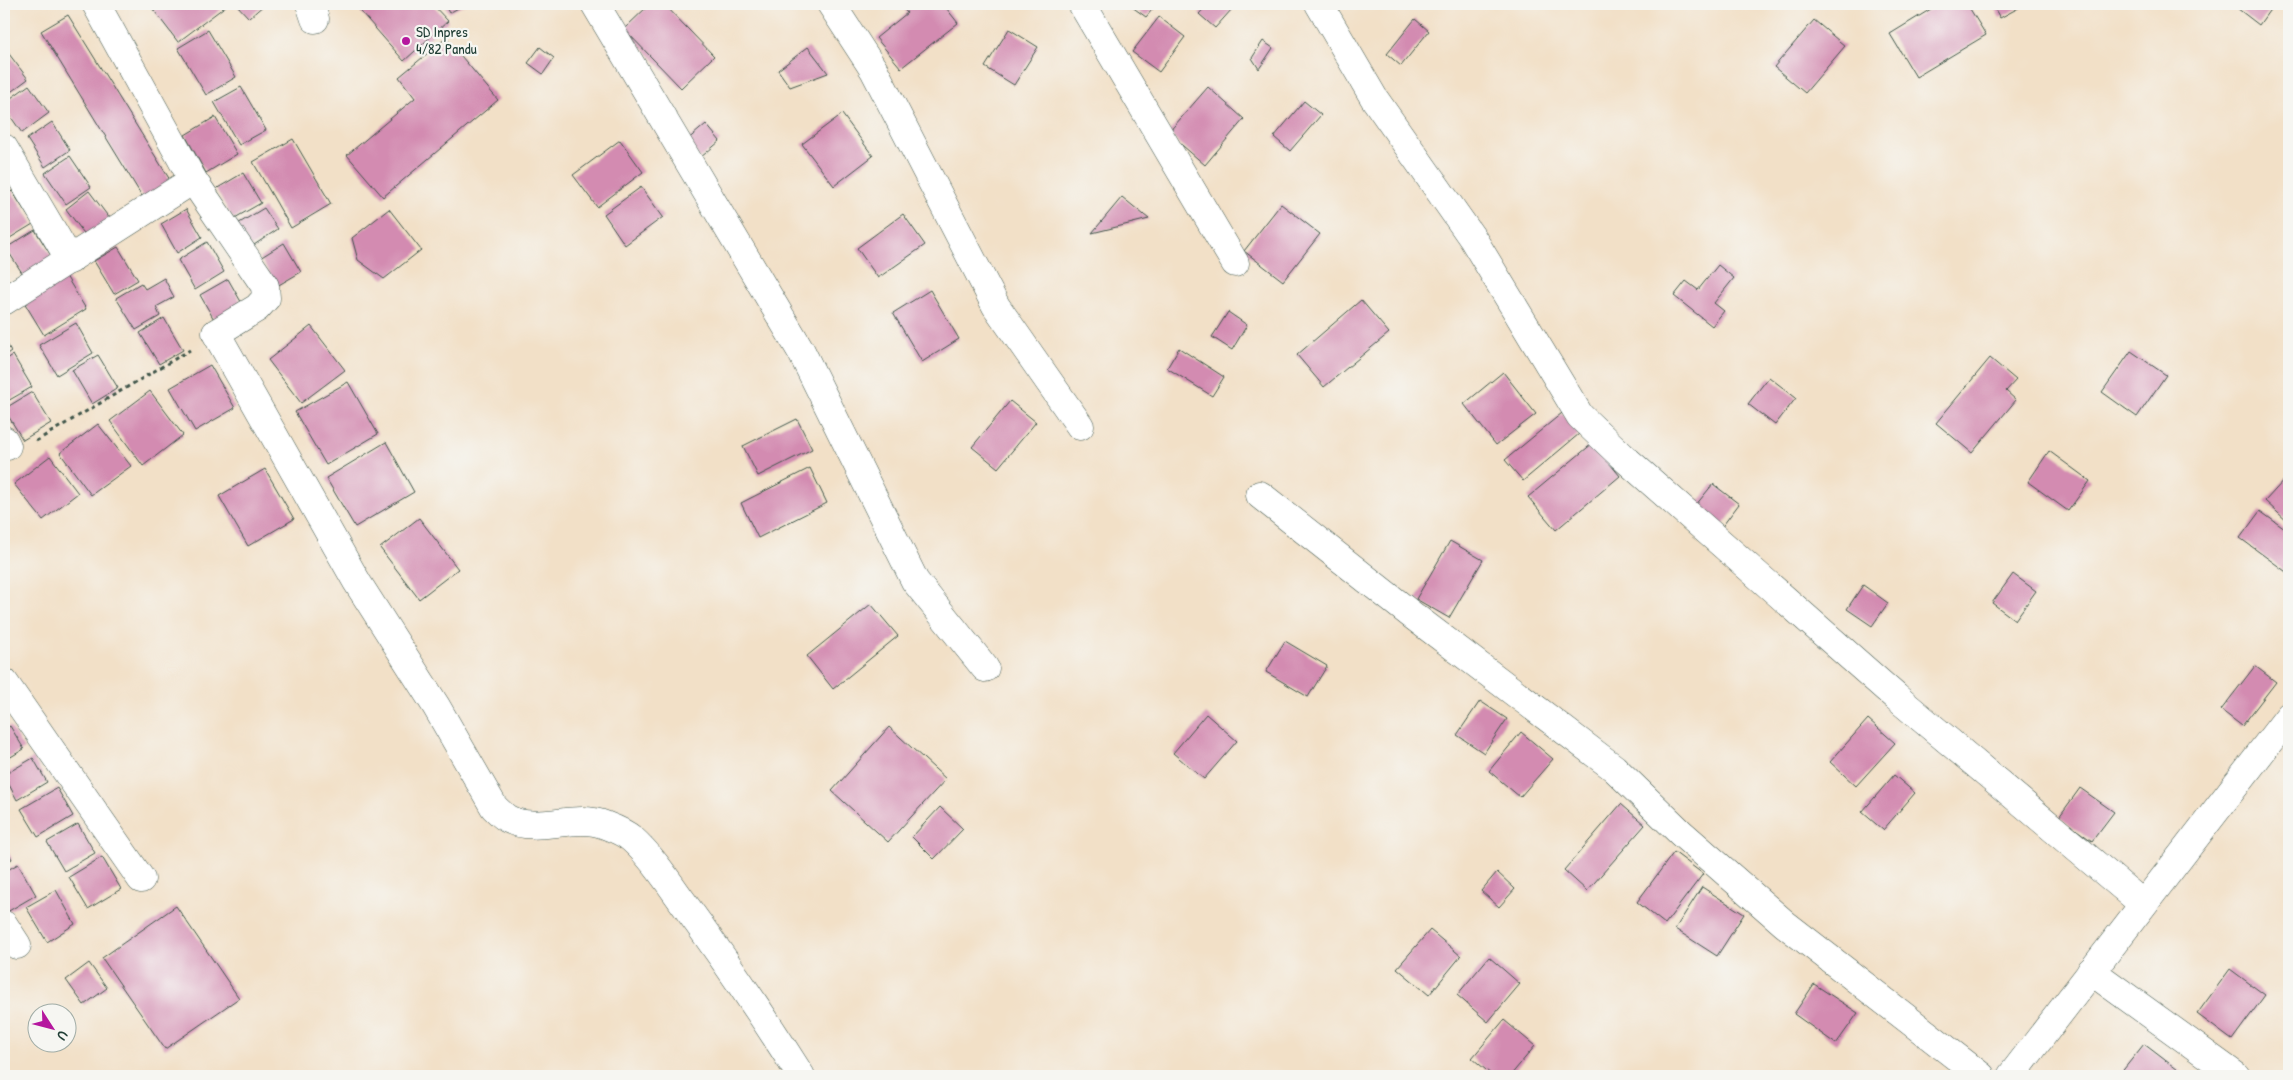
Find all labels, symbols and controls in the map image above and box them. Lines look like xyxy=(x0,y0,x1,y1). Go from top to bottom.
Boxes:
place label: SD Inpres 4/82 Pandu xyxy=(416,21,477,59)
marker: SD Inpres 4/82 Pandu xyxy=(400,35,412,47)
north arrow xyxy=(28,1002,78,1052)
text: U xyxy=(53,1027,73,1045)

